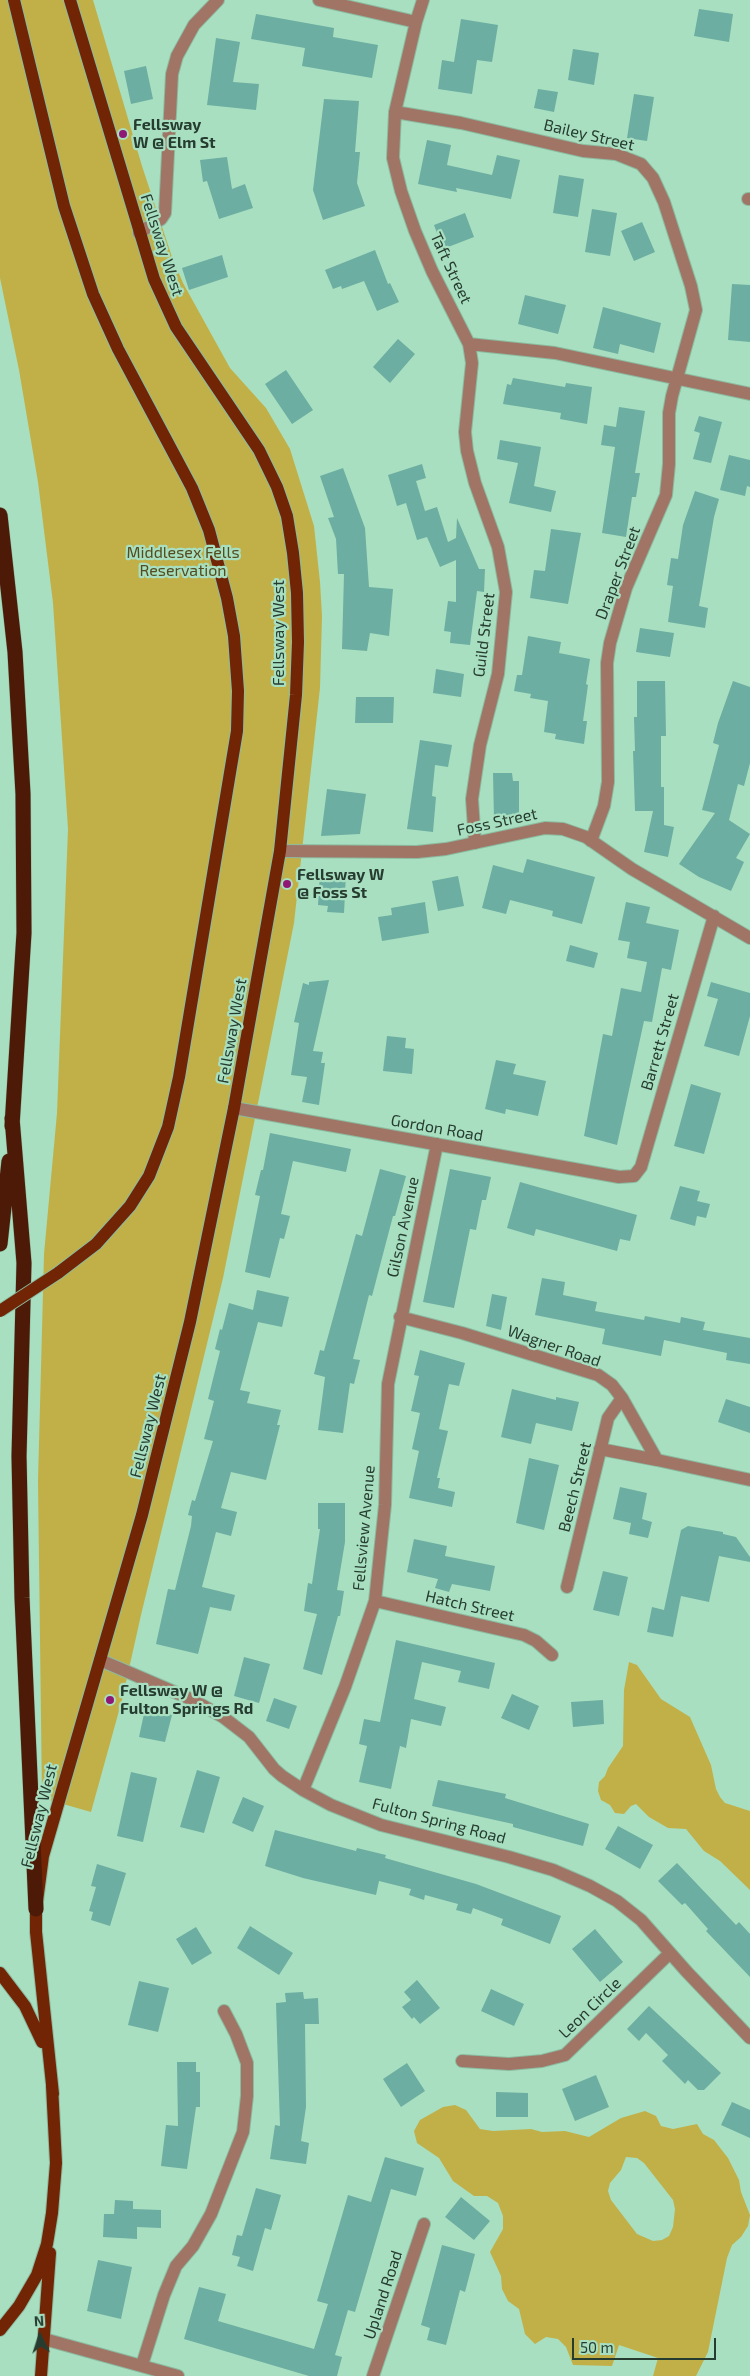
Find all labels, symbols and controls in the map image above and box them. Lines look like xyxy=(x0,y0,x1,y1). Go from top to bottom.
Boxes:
place label: Fellsway W @ Elm St xyxy=(133,115,216,153)
street label: Bailey Street xyxy=(542,115,636,155)
marker: Fellsway W @ Elm St xyxy=(117,128,129,140)
street label: Fellsway West xyxy=(136,192,188,298)
street label: Taft Street xyxy=(426,229,476,307)
street label: Draper Street xyxy=(591,524,645,622)
park label: Middlesex Fells Reservation xyxy=(126,543,240,581)
street label: Fellsway West xyxy=(269,580,289,686)
street label: Guild Street xyxy=(469,592,499,678)
street label: Foss Street xyxy=(455,804,539,840)
place label: Fellsway W @ Foss St xyxy=(297,865,384,903)
marker: Fellsway W @ Foss St xyxy=(281,878,293,890)
street label: Fellsway West xyxy=(213,977,251,1085)
street label: Barrett Street xyxy=(637,991,683,1093)
street label: Gordon Road xyxy=(389,1110,485,1146)
street label: Gilson Avenue xyxy=(383,1175,423,1279)
street label: Wagner Road xyxy=(505,1321,603,1371)
street label: Fellsway West xyxy=(126,1372,170,1480)
street label: Beech Street xyxy=(555,1440,595,1534)
street label: Fellsview Avenue xyxy=(349,1464,379,1592)
street label: Hatch Street xyxy=(424,1586,516,1626)
place label: Fellsway W @ Fulton Springs Rd xyxy=(120,1681,253,1719)
marker: Fellsway W @ Fulton Springs Rd xyxy=(104,1694,116,1706)
street label: Fellsway West xyxy=(17,1762,61,1870)
street label: Fulton Spring Road xyxy=(370,1794,508,1848)
street label: Leon Circle xyxy=(555,1974,625,2042)
street label: Upland Road xyxy=(360,2248,406,2342)
north arrow xyxy=(15,2311,65,2361)
text: N xyxy=(33,2312,45,2329)
scale bar xyxy=(575,2328,719,2360)
text: 50 m xyxy=(580,2338,614,2356)

